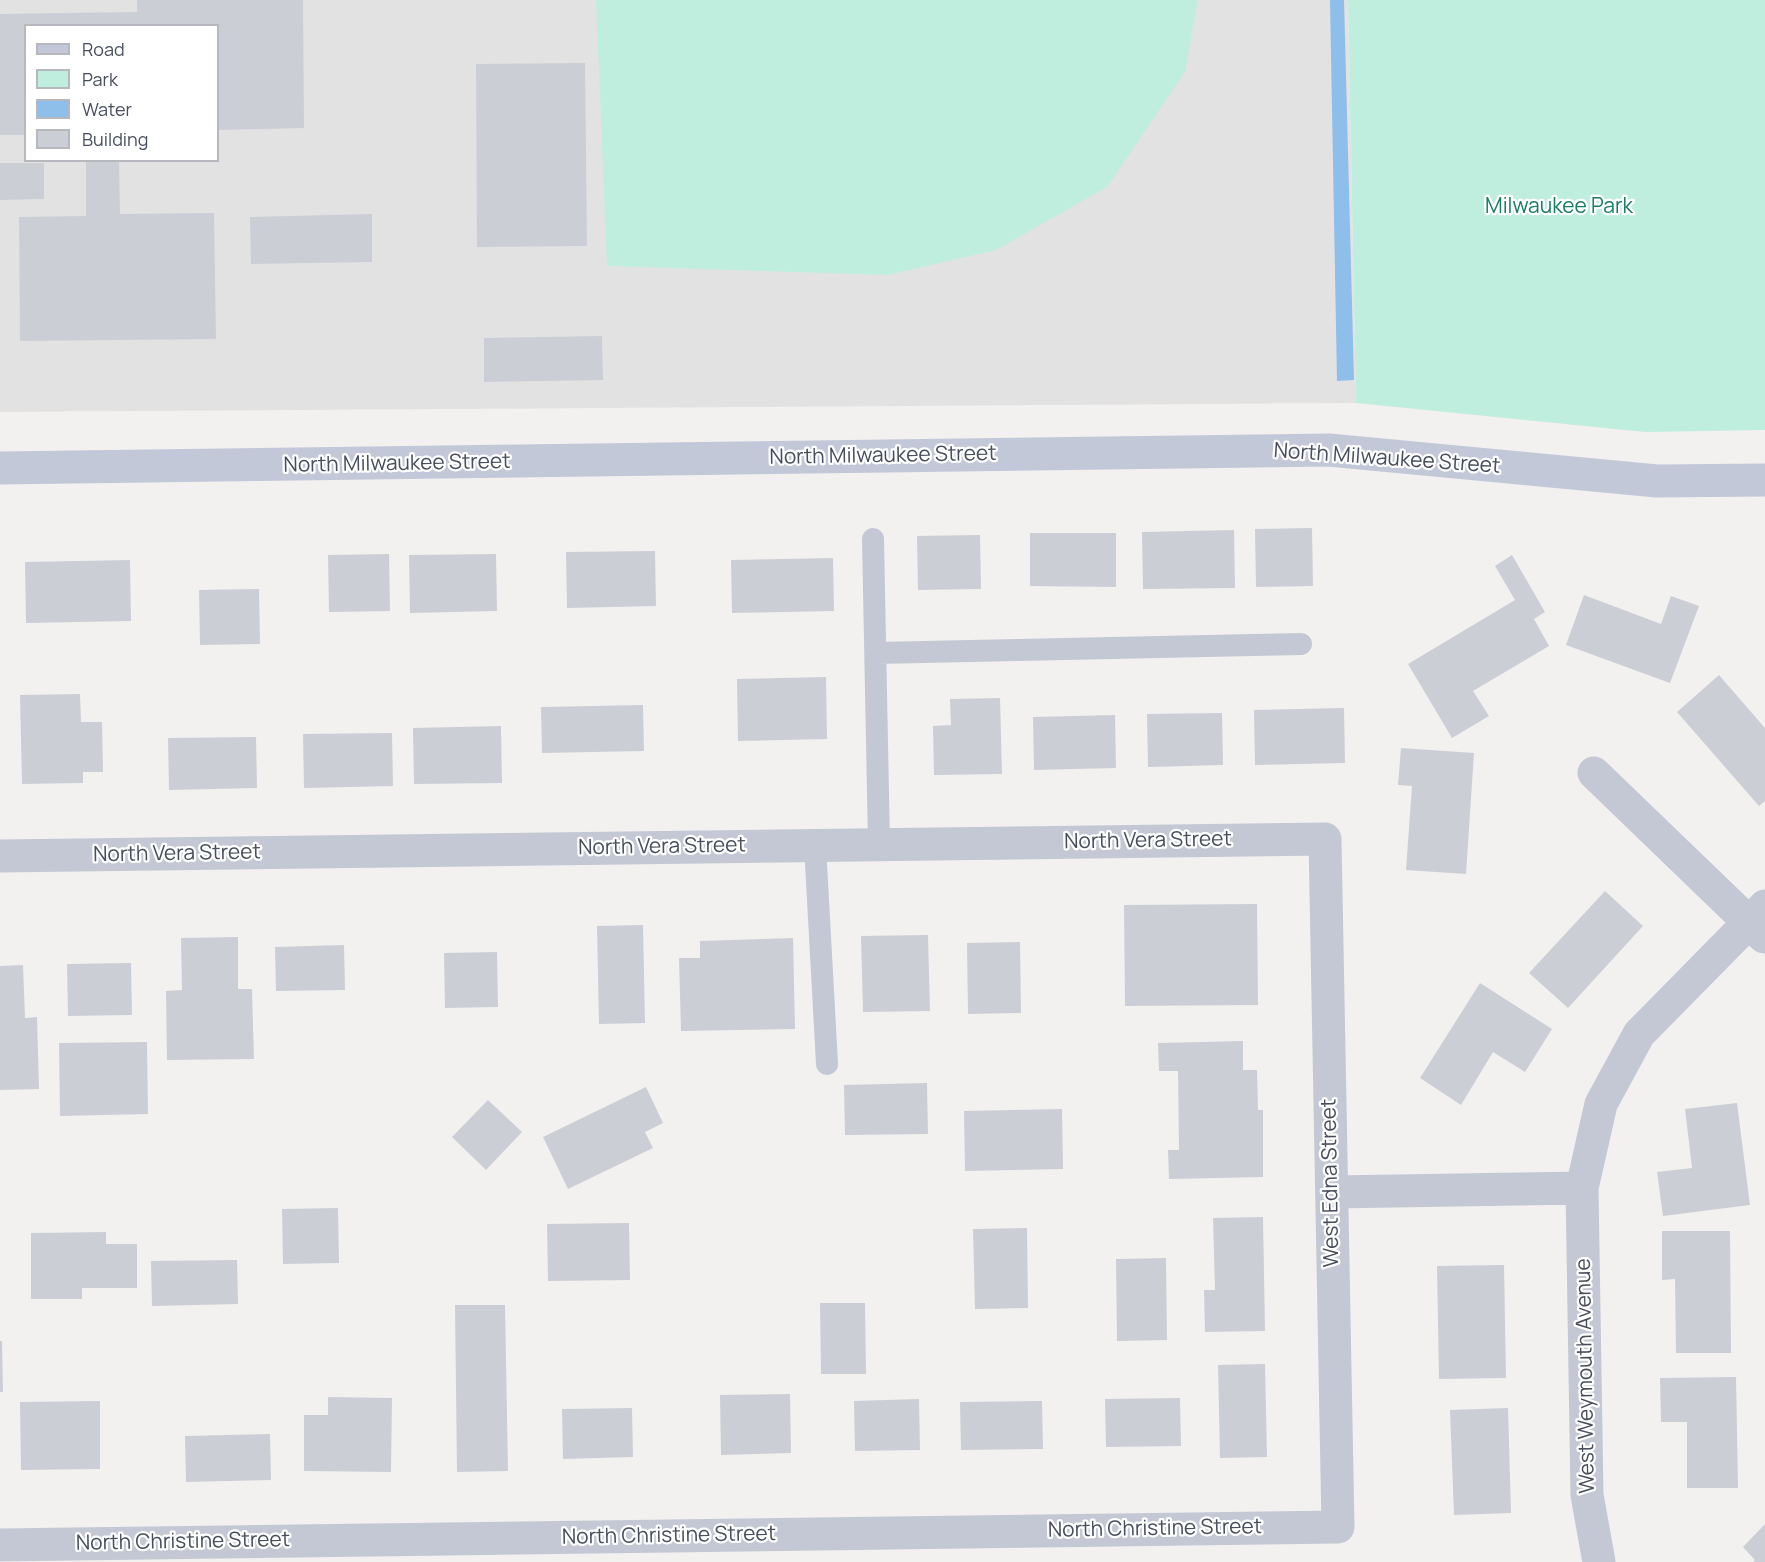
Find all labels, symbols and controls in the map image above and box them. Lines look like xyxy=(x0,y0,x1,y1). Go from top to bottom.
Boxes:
legend xyxy=(24,24,219,162)
text: Road xyxy=(82,37,125,61)
text: Park xyxy=(82,67,118,91)
text: Water xyxy=(82,97,132,121)
text: Building xyxy=(82,127,148,151)
park label: Milwaukee Park xyxy=(1485,194,1633,220)
street label: North Milwaukee Street xyxy=(1273,439,1501,479)
street label: North Milwaukee Street xyxy=(769,441,997,471)
street label: North Milwaukee Street xyxy=(283,449,511,479)
street label: North Vera Street xyxy=(1064,827,1232,855)
street label: North Vera Street xyxy=(578,833,746,861)
street label: North Vera Street xyxy=(93,840,261,868)
street label: West Edna Street xyxy=(1317,1098,1345,1268)
street label: West Weymouth Avenue xyxy=(1571,1258,1601,1494)
street label: North Christine Street xyxy=(1048,1515,1262,1543)
street label: North Christine Street xyxy=(562,1522,776,1550)
street label: North Christine Street xyxy=(76,1528,290,1556)

